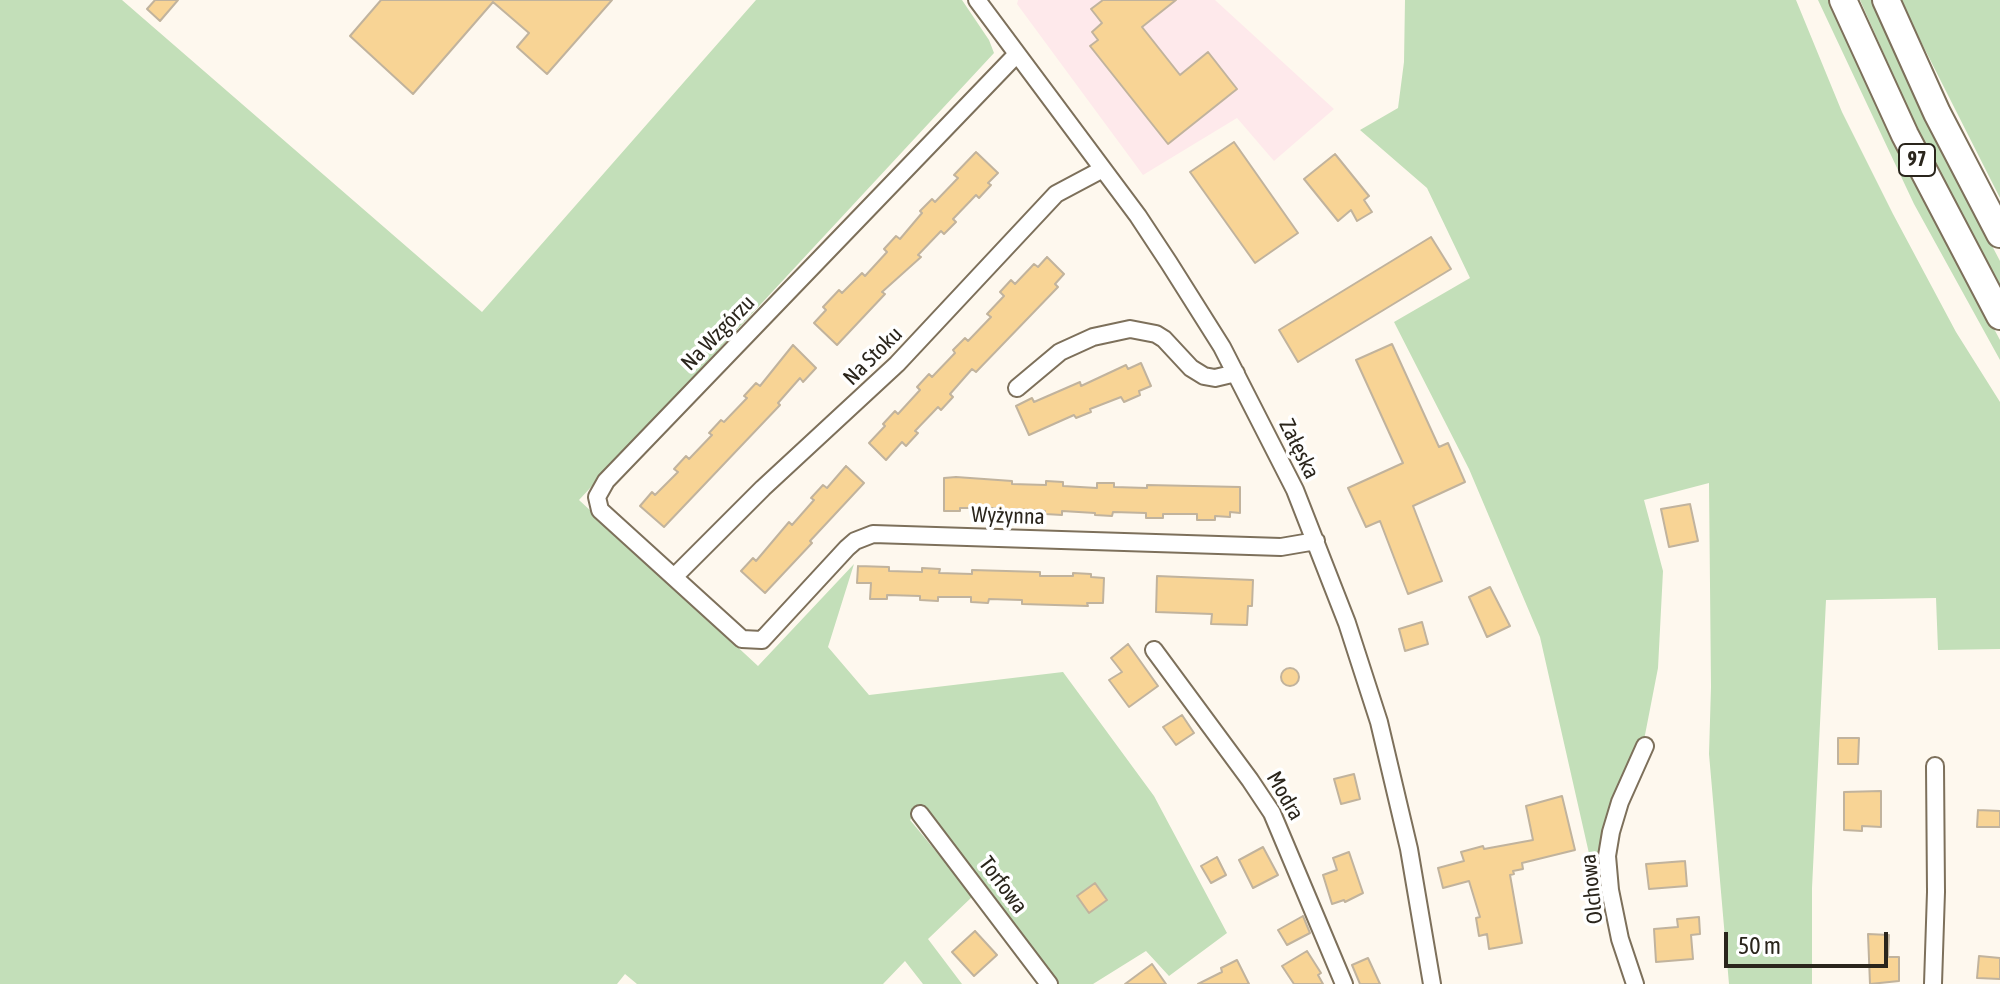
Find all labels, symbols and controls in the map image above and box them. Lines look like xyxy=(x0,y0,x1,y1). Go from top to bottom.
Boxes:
road number: 97 xyxy=(1899,144,1935,176)
street label: Na Wzgórzu xyxy=(676,290,760,376)
street label: Na Stoku xyxy=(838,321,908,391)
street label: Załęska xyxy=(1273,415,1325,483)
street label: Wyżynna xyxy=(971,502,1045,530)
street label: Modra xyxy=(1261,767,1309,825)
street label: Torfowa xyxy=(973,851,1033,919)
street label: Olchowa xyxy=(1575,853,1609,925)
scale bar xyxy=(1728,916,1892,966)
text: 50 m xyxy=(1738,932,1781,959)

